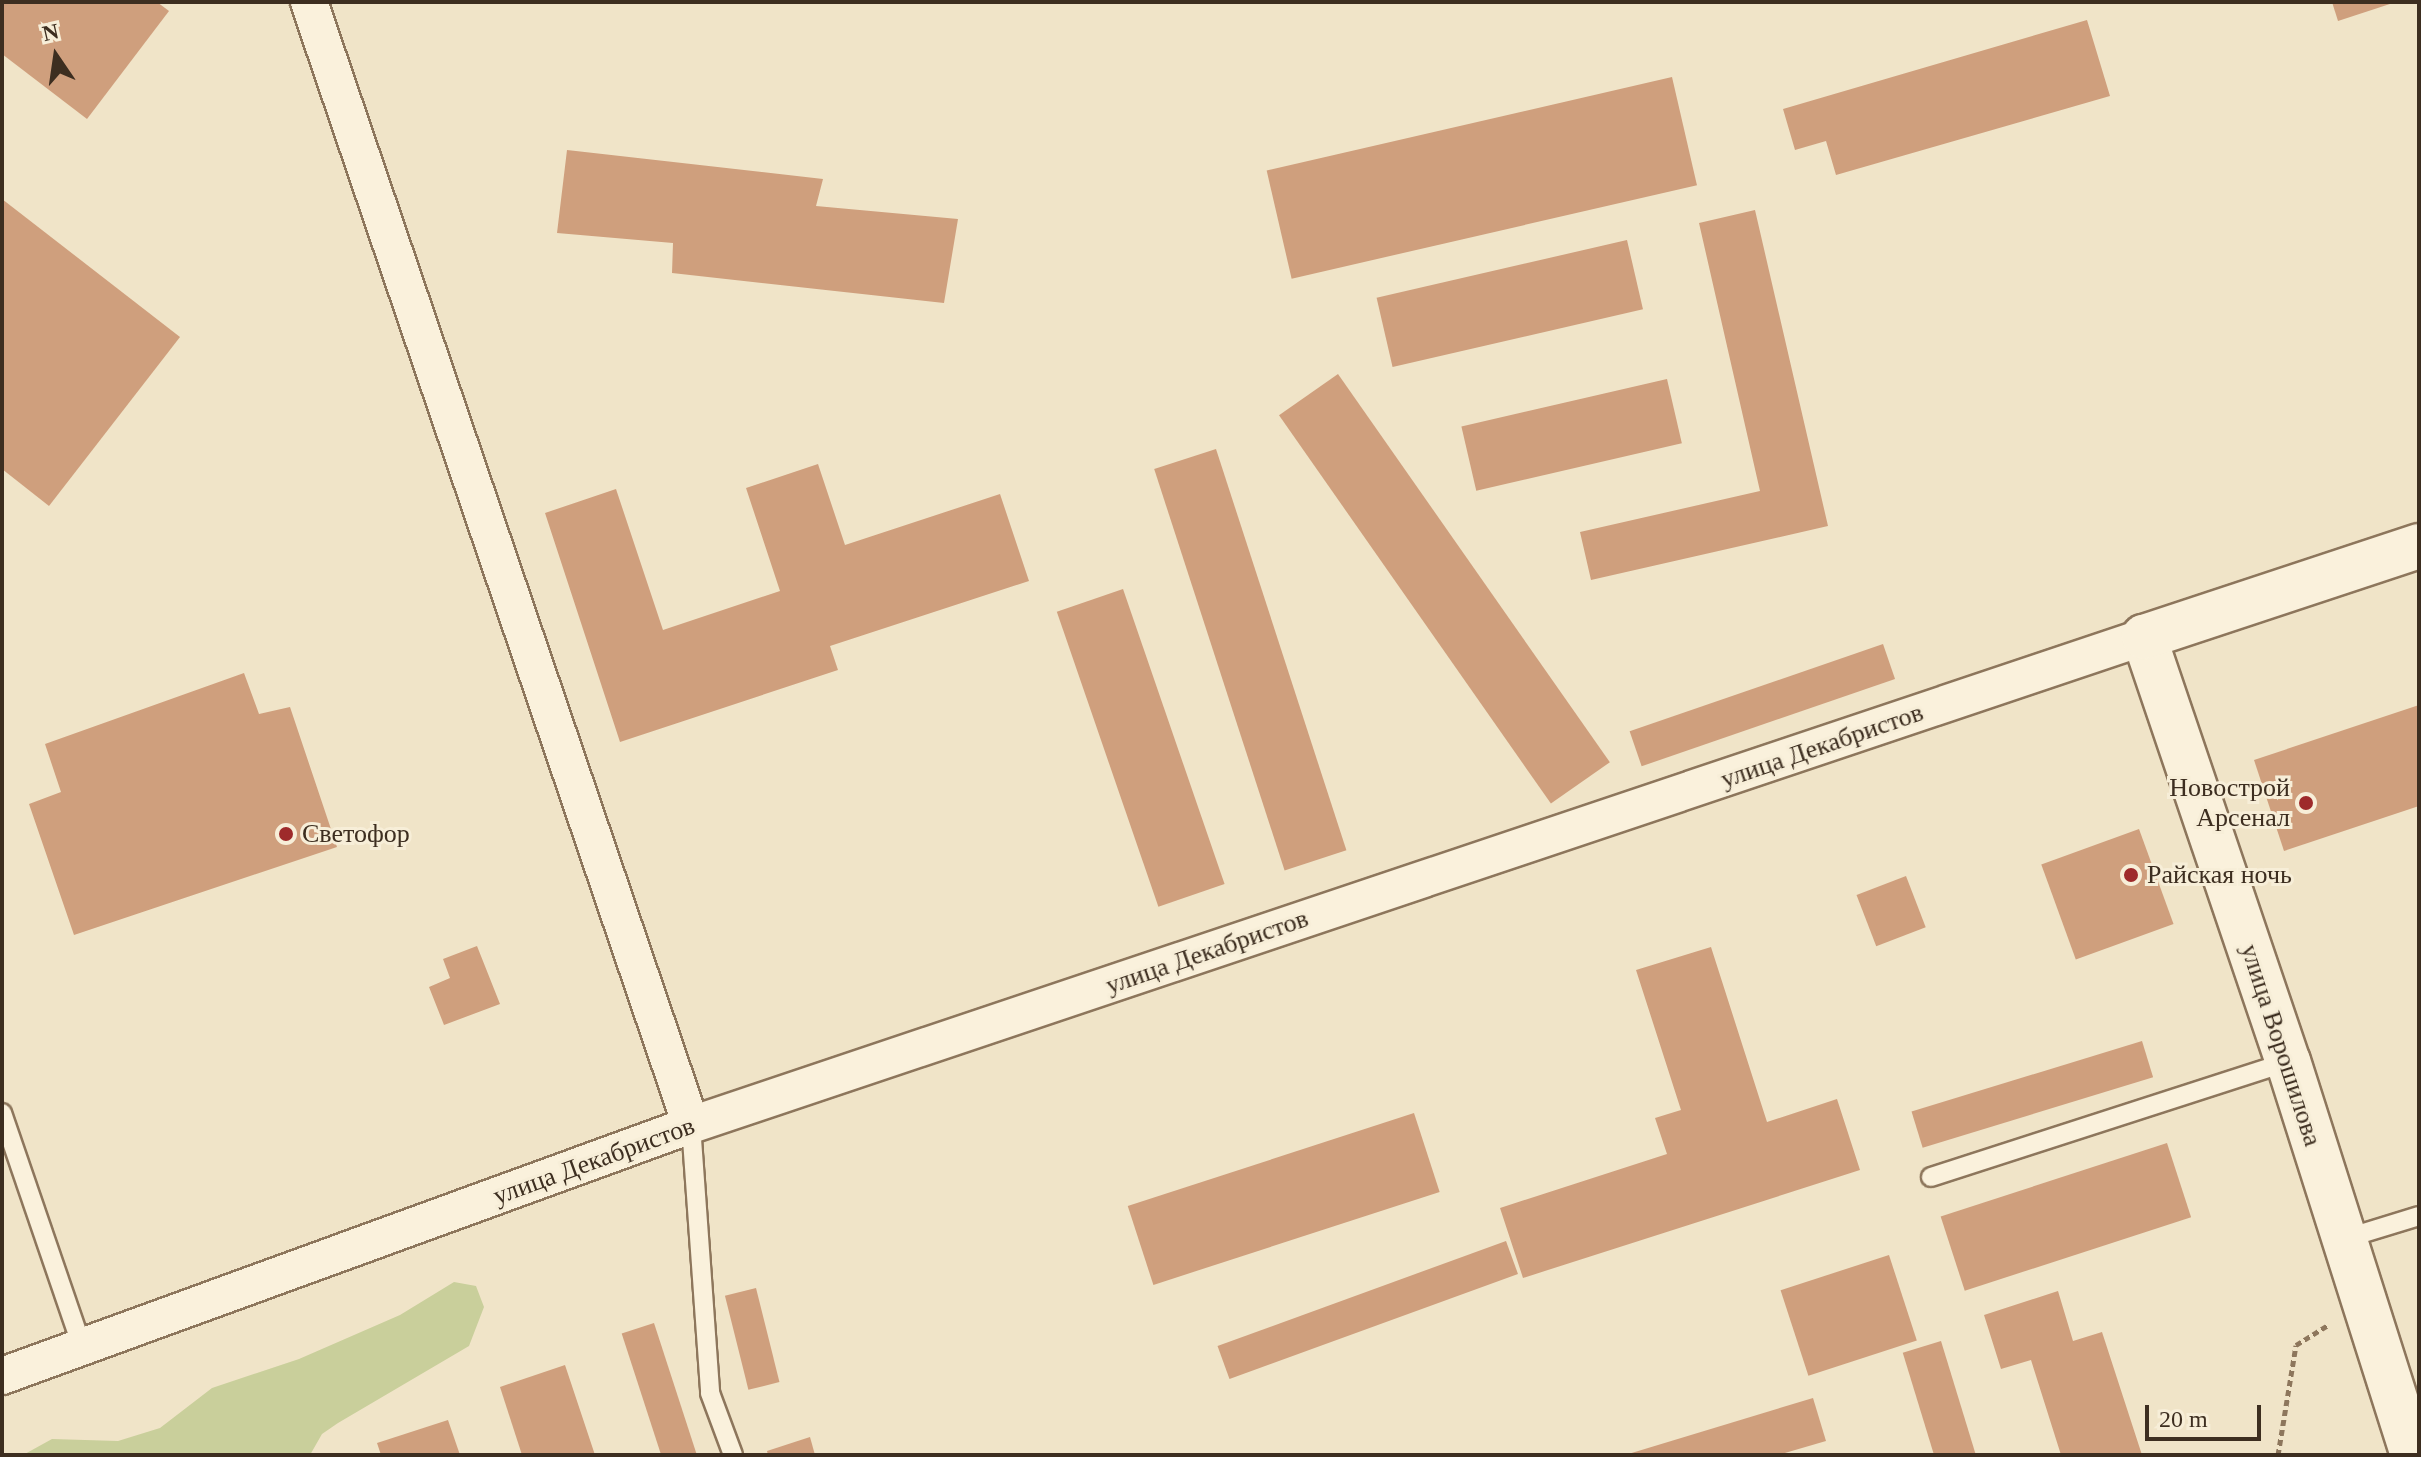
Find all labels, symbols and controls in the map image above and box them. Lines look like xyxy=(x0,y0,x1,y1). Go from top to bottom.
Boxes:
north arrow xyxy=(16,16,96,96)
text: N xyxy=(40,18,61,46)
street label: улица Декабристов xyxy=(1717,697,1927,795)
place label: Новострой Арсенал xyxy=(2169,772,2290,834)
marker: Новострой Арсенал xyxy=(2297,794,2315,812)
place label: Светофор xyxy=(302,818,410,850)
marker: Светофор xyxy=(277,825,295,843)
place label: Райская ночь xyxy=(2147,859,2292,891)
marker: Райская ночь xyxy=(2122,866,2140,884)
street label: улица Декабристов xyxy=(1102,903,1312,1001)
street label: улица Ворошилова xyxy=(2234,940,2328,1150)
street label: улица Декабристов xyxy=(489,1110,699,1212)
scale bar xyxy=(2149,1389,2265,1439)
text: 20 m xyxy=(2159,1406,2208,1432)

